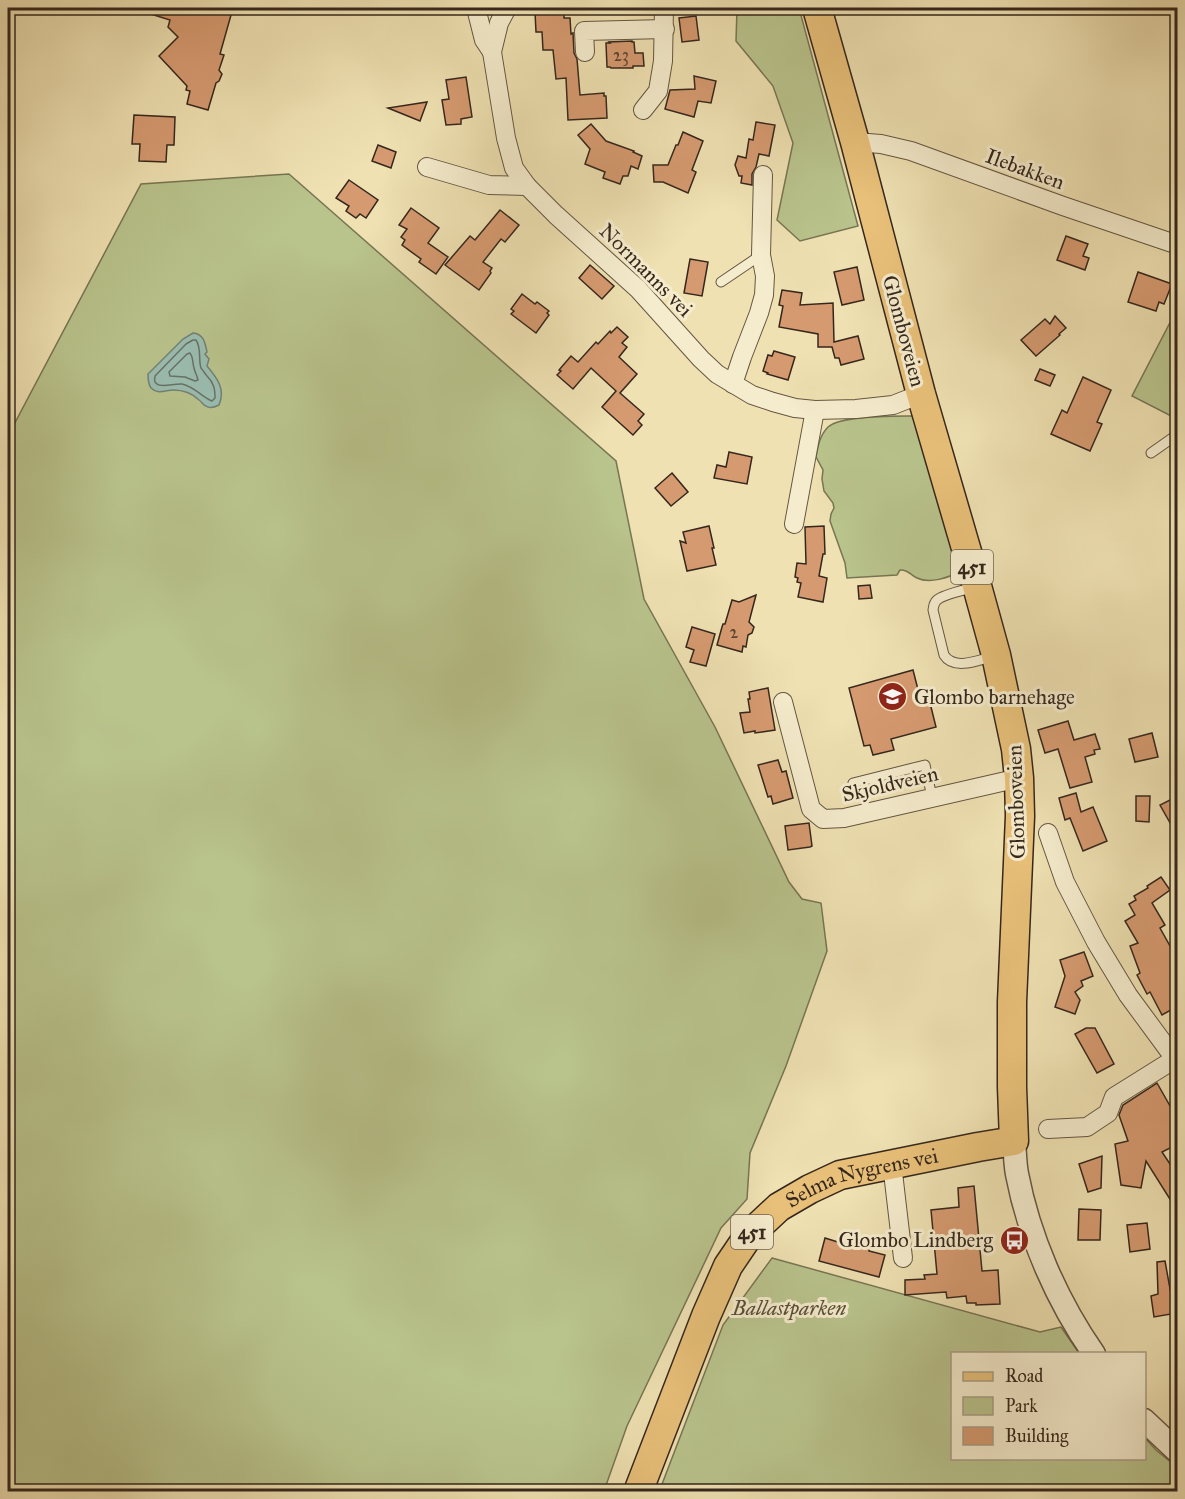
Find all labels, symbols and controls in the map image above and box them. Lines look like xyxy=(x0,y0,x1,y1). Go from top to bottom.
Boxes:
house number: 23 xyxy=(613,44,629,66)
street label: Ilebakken xyxy=(982,143,1068,195)
street label: Normanns vei xyxy=(594,218,698,322)
street label: Glomboveien xyxy=(877,272,931,390)
road number: 451 xyxy=(951,550,993,584)
house number: 2 xyxy=(730,621,739,643)
school or university icon: Glombo barnehage xyxy=(877,681,909,713)
place label: Glombo barnehage xyxy=(914,684,1075,710)
street label: Glomboveien xyxy=(1001,744,1031,860)
street label: Skjoldveien xyxy=(839,760,941,808)
street label: Selma Nygrens vei xyxy=(781,1142,941,1213)
road number: 451 xyxy=(731,1215,773,1249)
bus stop icon: Glombo Lindberg xyxy=(998,1224,1030,1256)
place label: Glombo Lindberg xyxy=(839,1227,993,1253)
park label: Ballastparken xyxy=(731,1295,846,1321)
legend xyxy=(951,1352,1146,1460)
text: Road xyxy=(1005,1365,1043,1387)
text: Park xyxy=(1005,1395,1038,1417)
text: Building xyxy=(1005,1425,1069,1448)

